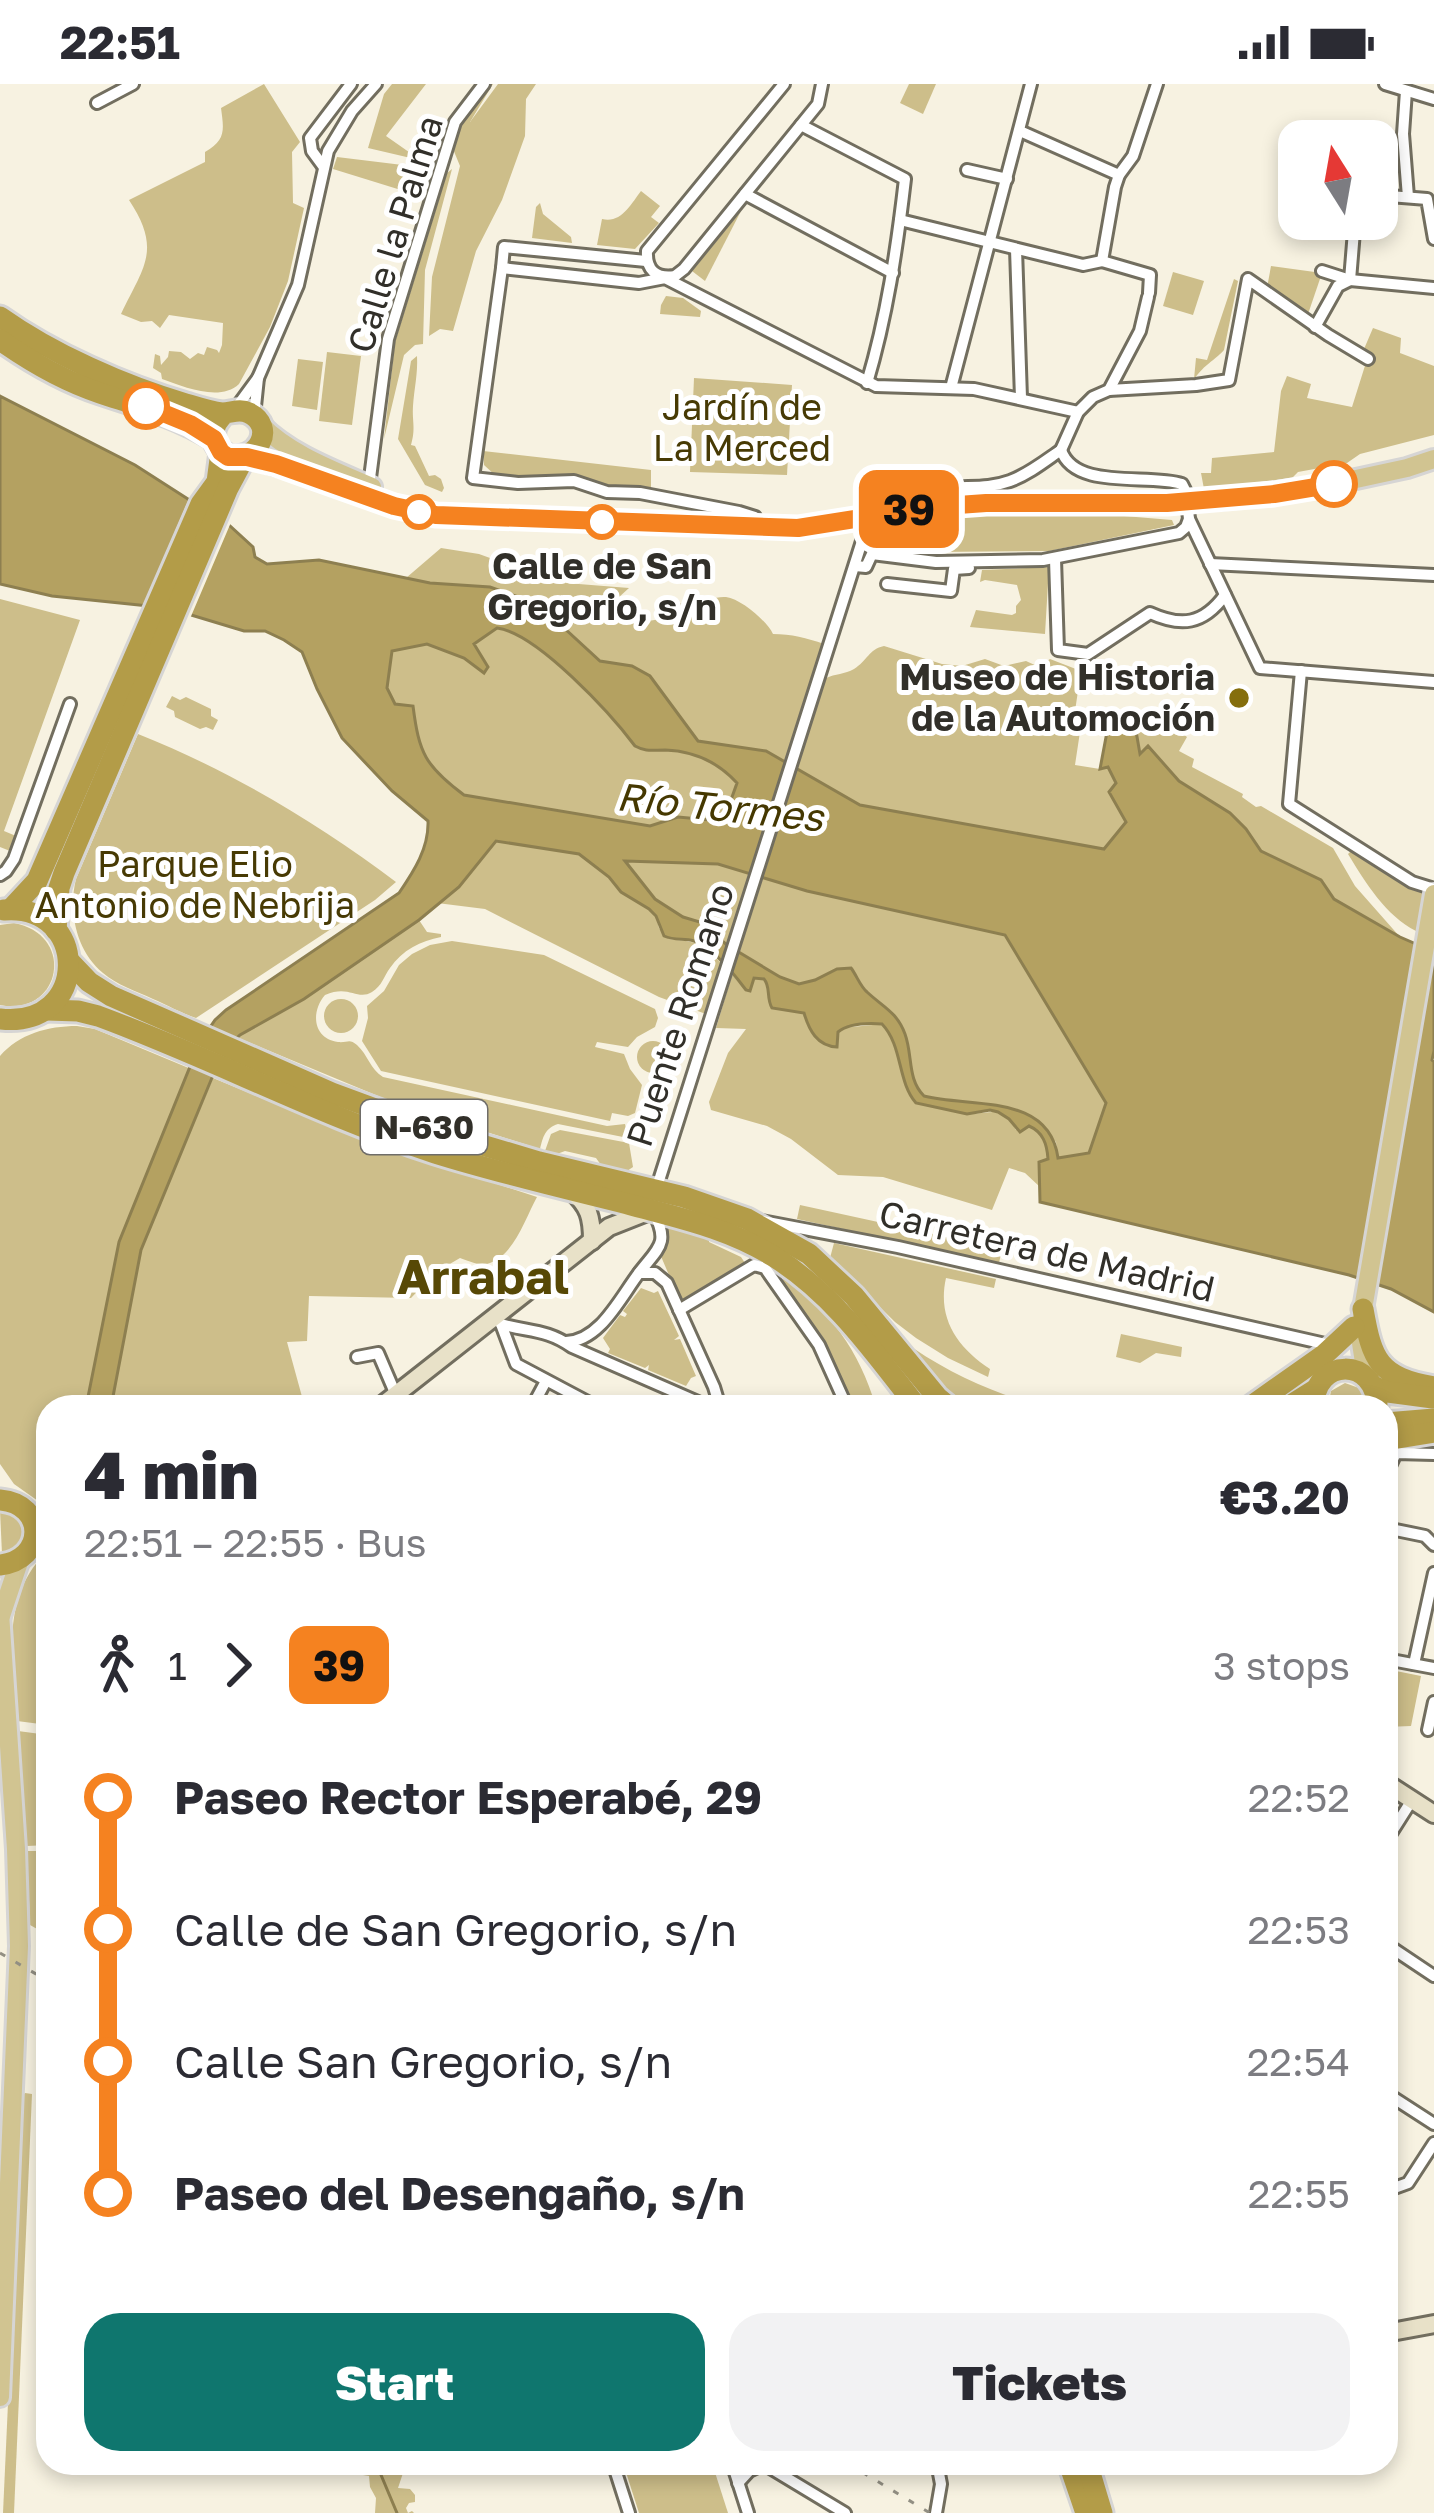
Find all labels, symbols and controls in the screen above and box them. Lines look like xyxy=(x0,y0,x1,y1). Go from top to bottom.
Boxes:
text: 22:51 xyxy=(60,15,180,69)
street label: Calle la Palma xyxy=(338,110,451,358)
north arrow xyxy=(1278,120,1398,240)
map controls xyxy=(1278,120,1398,240)
unlabelled marker xyxy=(124,384,168,428)
park label: Jardín de La Merced xyxy=(653,385,831,469)
unlabelled marker xyxy=(1312,462,1356,506)
line badge: 39 xyxy=(855,470,963,548)
text: 39 xyxy=(883,484,935,534)
unlabelled marker xyxy=(403,496,435,528)
marker: Calle de San Gregorio, s/n xyxy=(586,506,618,538)
place label: Calle de San Gregorio, s/n xyxy=(487,544,717,628)
place label: Museo de Historia de la Automoción xyxy=(899,655,1215,739)
marker: Museo de Historia de la Automoción xyxy=(1226,685,1252,711)
water label: Río Tormes xyxy=(615,772,827,841)
park label: Parque Elio Antonio de Nebrija xyxy=(35,842,355,926)
street label: Puente Romano xyxy=(617,878,742,1152)
road number: N-630 xyxy=(361,1100,487,1154)
street label: Carretera de Madrid xyxy=(875,1191,1219,1310)
district label: Arrabal xyxy=(397,1247,569,1305)
text: 4 min xyxy=(84,1434,259,1514)
text: €3.20 xyxy=(1220,1470,1350,1524)
text: 22:51 – 22:55 · Bus xyxy=(84,1519,426,1566)
icon: walk xyxy=(84,1632,150,1698)
icon: forward xyxy=(205,1632,271,1698)
text: 39 xyxy=(313,1640,365,1690)
text: 1 xyxy=(168,1642,187,1689)
text: 3 stops xyxy=(1213,1642,1350,1689)
text: Paseo Rector Esperabé, 29 xyxy=(174,1770,762,1824)
text: 22:52 xyxy=(1248,1774,1350,1821)
text: Calle de San Gregorio, s/n xyxy=(174,1902,737,1956)
text: 22:53 xyxy=(1248,1906,1350,1953)
text: Calle San Gregorio, s/n xyxy=(174,2034,672,2088)
text: 22:54 xyxy=(1247,2038,1350,2085)
text: Paseo del Desengaño, s/n xyxy=(174,2166,745,2220)
text: 22:55 xyxy=(1248,2170,1350,2217)
button: Start xyxy=(84,2313,705,2451)
button: Tickets xyxy=(729,2313,1350,2451)

